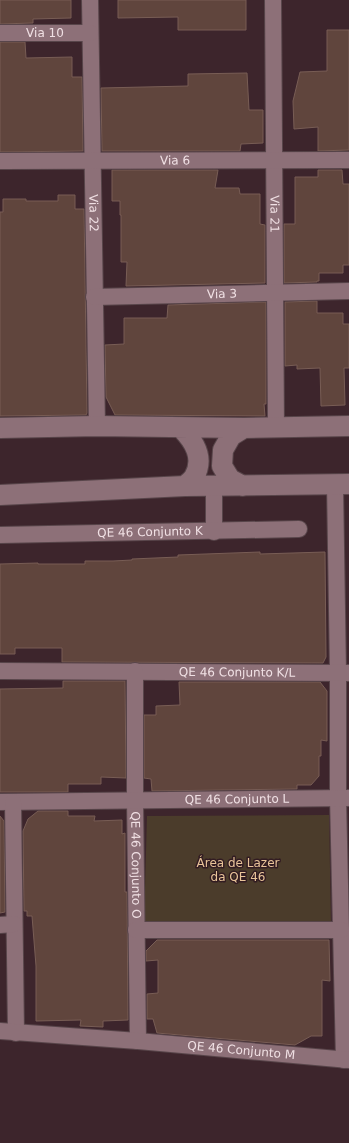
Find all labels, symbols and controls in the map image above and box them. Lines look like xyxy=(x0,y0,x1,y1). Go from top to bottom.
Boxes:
street label: Via 10 xyxy=(26,26,64,40)
street label: Via 6 xyxy=(160,153,190,168)
street label: Via 22 xyxy=(86,194,101,232)
street label: Via 21 xyxy=(267,195,282,233)
street label: Via 3 xyxy=(207,287,237,301)
street label: QE 46 Conjunto K xyxy=(97,524,204,540)
street label: QE 46 Conjunto K/L xyxy=(179,665,296,680)
street label: QE 46 Conjunto L xyxy=(185,792,290,807)
street label: QE 46 Conjunto O xyxy=(128,811,143,919)
park label: Área de Lazer da QE 46 xyxy=(197,855,280,884)
street label: QE 46 Conjunto M xyxy=(187,1038,296,1062)

